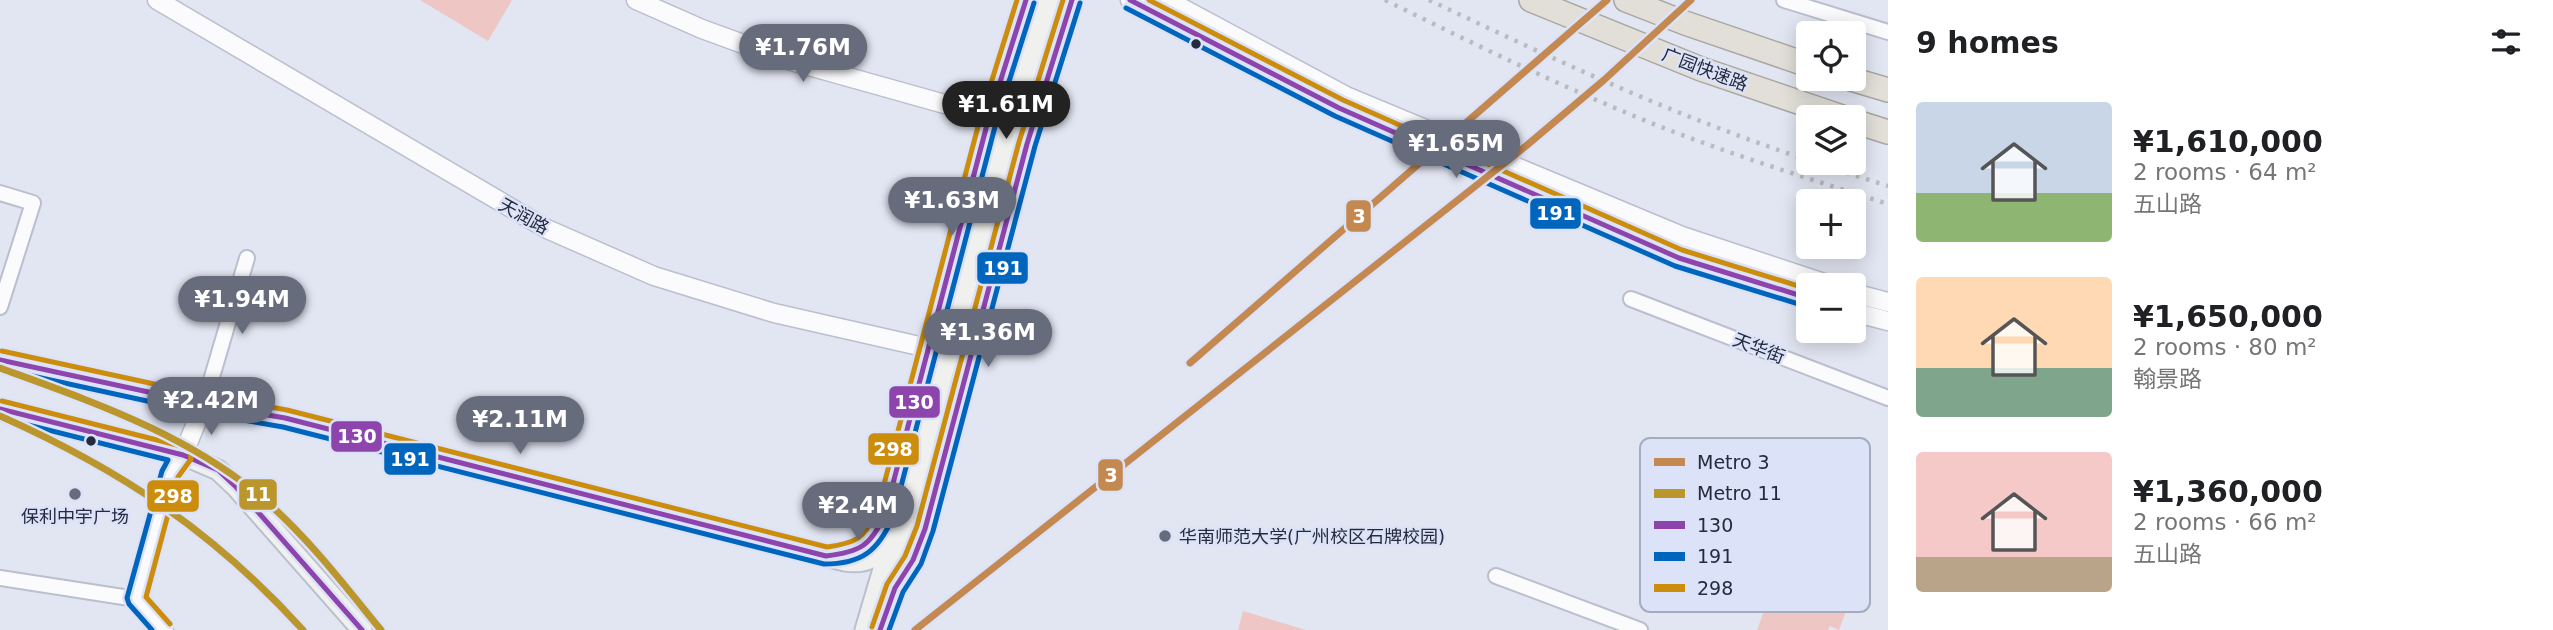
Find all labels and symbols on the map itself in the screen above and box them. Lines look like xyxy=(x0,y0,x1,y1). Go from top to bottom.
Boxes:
pin: ¥1.76M xyxy=(746,24,860,84)
unlabelled marker xyxy=(1189,37,1203,51)
street label: 广园快速路 xyxy=(1659,43,1751,95)
pin: ¥1.61M xyxy=(949,82,1063,141)
pin: ¥1.65M xyxy=(1399,120,1513,180)
pin: ¥1.63M xyxy=(895,177,1009,237)
street label: 天润路 xyxy=(495,194,553,238)
line badge: 191 xyxy=(1529,197,1582,230)
line badge: 3 xyxy=(1345,199,1372,233)
text: 191 xyxy=(1536,202,1576,224)
text: 3 xyxy=(1352,205,1366,227)
line badge: 191 xyxy=(976,251,1029,285)
text: 191 xyxy=(983,257,1023,279)
pin: ¥1.94M xyxy=(185,276,299,336)
pin: ¥1.36M xyxy=(931,310,1045,369)
street label: 天华街 xyxy=(1730,329,1788,367)
pin: ¥2.42M xyxy=(154,378,268,437)
line badge: 130 xyxy=(888,385,941,419)
text: 130 xyxy=(894,391,934,413)
pin: ¥2.11M xyxy=(463,396,577,456)
line badge: 130 xyxy=(330,420,383,453)
text: 130 xyxy=(337,425,377,447)
line badge: 298 xyxy=(867,432,920,466)
unlabelled marker xyxy=(84,434,98,448)
text: 298 xyxy=(873,438,913,460)
legend xyxy=(1640,438,1870,612)
line badge: 191 xyxy=(383,442,437,476)
text: 191 xyxy=(390,448,430,470)
text: Metro 3 xyxy=(1697,451,1770,473)
line badge: 3 xyxy=(1097,458,1124,492)
text: 3 xyxy=(1104,464,1118,486)
line badge: 11 xyxy=(238,478,278,511)
line badge: 298 xyxy=(146,479,200,513)
pin: ¥2.4M xyxy=(809,482,907,542)
text: Metro 11 xyxy=(1697,482,1782,504)
text: 11 xyxy=(245,483,271,505)
text: 298 xyxy=(153,485,193,507)
marker: 保利中宇广场 xyxy=(67,486,83,502)
place label: 保利中宇广场 xyxy=(21,506,129,527)
text: 130 xyxy=(1697,514,1733,536)
place label: 华南师范大学(广州校区石牌校园) xyxy=(1179,526,1445,547)
marker: 华南师范大学(广州校区石牌校园) xyxy=(1157,528,1173,544)
text: 191 xyxy=(1697,545,1733,567)
text: 298 xyxy=(1697,577,1733,599)

